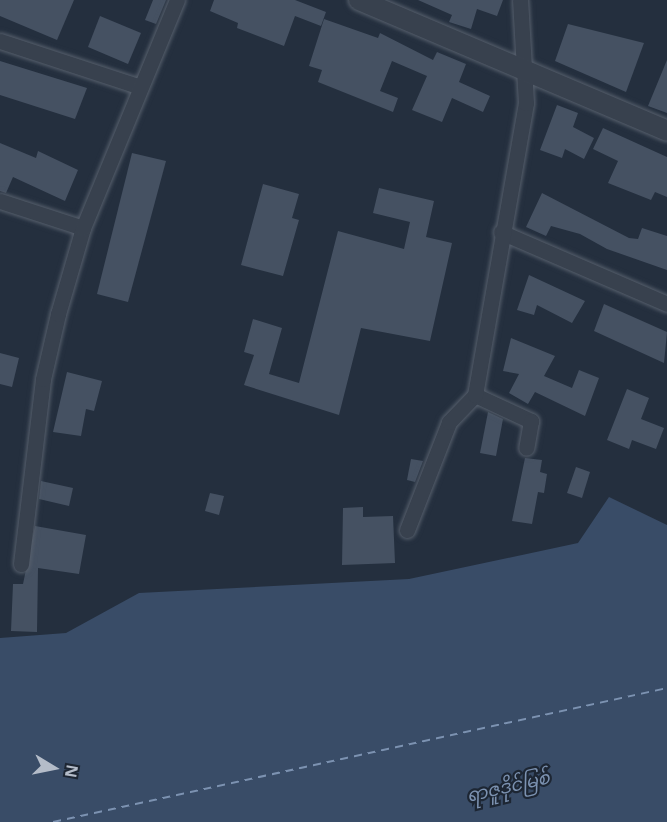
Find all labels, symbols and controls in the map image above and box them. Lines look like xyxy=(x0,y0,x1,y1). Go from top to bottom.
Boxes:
north arrow xyxy=(24,738,84,798)
text: N xyxy=(60,763,84,779)
water label: ရာဇူဒိုင်မြစ် xyxy=(464,766,552,806)

